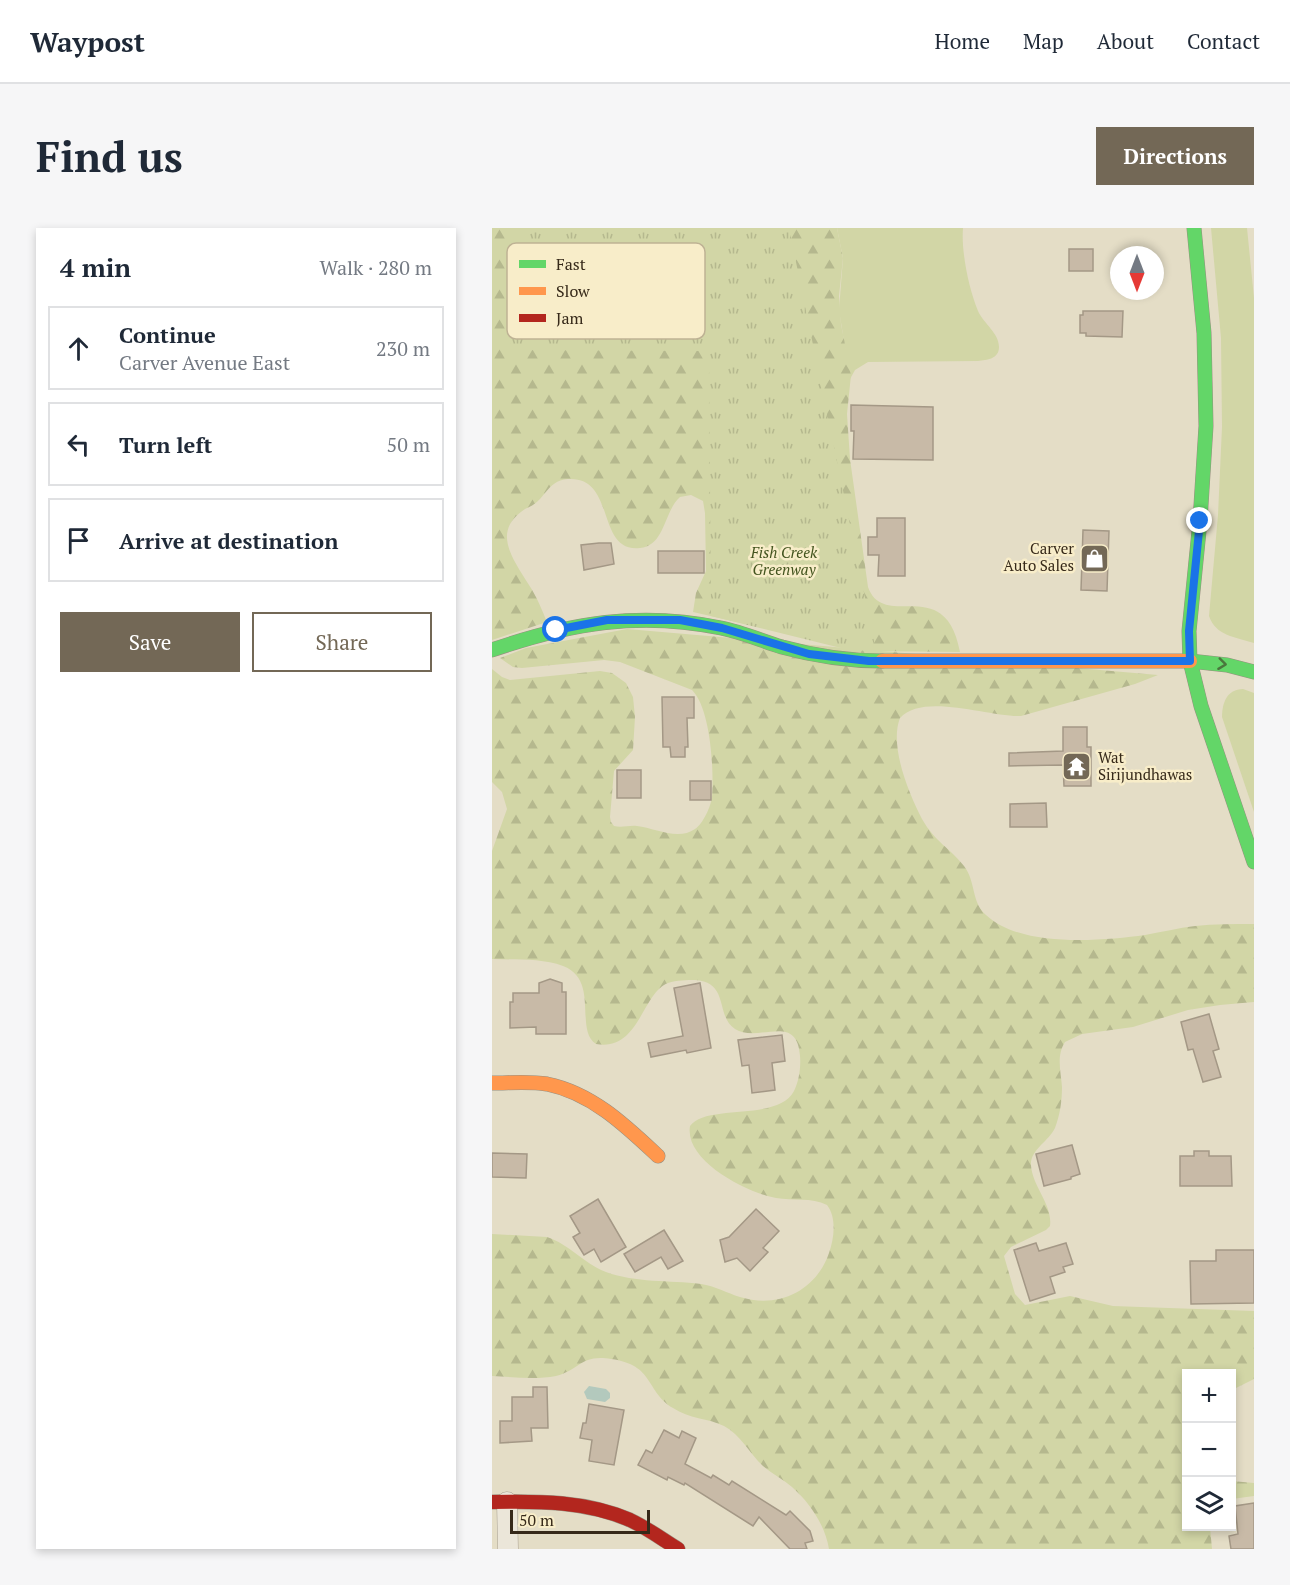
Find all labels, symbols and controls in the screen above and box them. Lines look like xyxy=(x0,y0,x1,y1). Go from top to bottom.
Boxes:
text: Waypost xyxy=(30,23,145,60)
text: Home xyxy=(934,27,990,55)
text: Map xyxy=(1023,27,1064,55)
text: About xyxy=(1097,27,1154,55)
text: Contact xyxy=(1187,27,1260,55)
button: Directions xyxy=(1096,127,1254,185)
text: Find us xyxy=(36,128,183,184)
legend xyxy=(507,243,705,339)
north arrow xyxy=(1110,246,1164,300)
text: 4 min xyxy=(60,250,131,284)
text: Fast xyxy=(556,253,586,275)
text: Walk · 280 m xyxy=(320,254,432,281)
text: Slow xyxy=(556,280,590,302)
text: Jam xyxy=(556,307,584,329)
text: Continue xyxy=(119,320,216,349)
icon: ahead xyxy=(62,332,95,365)
text: 230 m xyxy=(376,335,430,362)
text: Carver Avenue East xyxy=(119,349,290,376)
icon: left xyxy=(62,428,95,461)
text: Turn left xyxy=(119,430,212,459)
text: 50 m xyxy=(387,431,430,458)
route end xyxy=(1186,507,1212,533)
icon: arrive xyxy=(62,524,95,557)
text: Arrive at destination xyxy=(119,526,338,555)
place label: Carver Auto Sales xyxy=(1003,538,1074,575)
park label: Fish Creek Greenway xyxy=(750,542,818,579)
shop icon: Carver Auto Sales xyxy=(1079,542,1111,574)
button: Save xyxy=(60,612,240,672)
button: Share xyxy=(252,612,432,672)
route start xyxy=(542,616,568,642)
one-way arrow xyxy=(1218,658,1227,670)
place label: Wat Sirijundhawas xyxy=(1098,747,1192,784)
temple icon: Wat Sirijundhawas xyxy=(1061,751,1093,783)
map controls xyxy=(1182,1369,1236,1531)
button: + xyxy=(1182,1369,1236,1423)
button: − xyxy=(1182,1423,1236,1477)
button: layers xyxy=(1182,1477,1236,1531)
scale bar xyxy=(510,1507,650,1534)
text: 50 m xyxy=(519,1509,554,1531)

